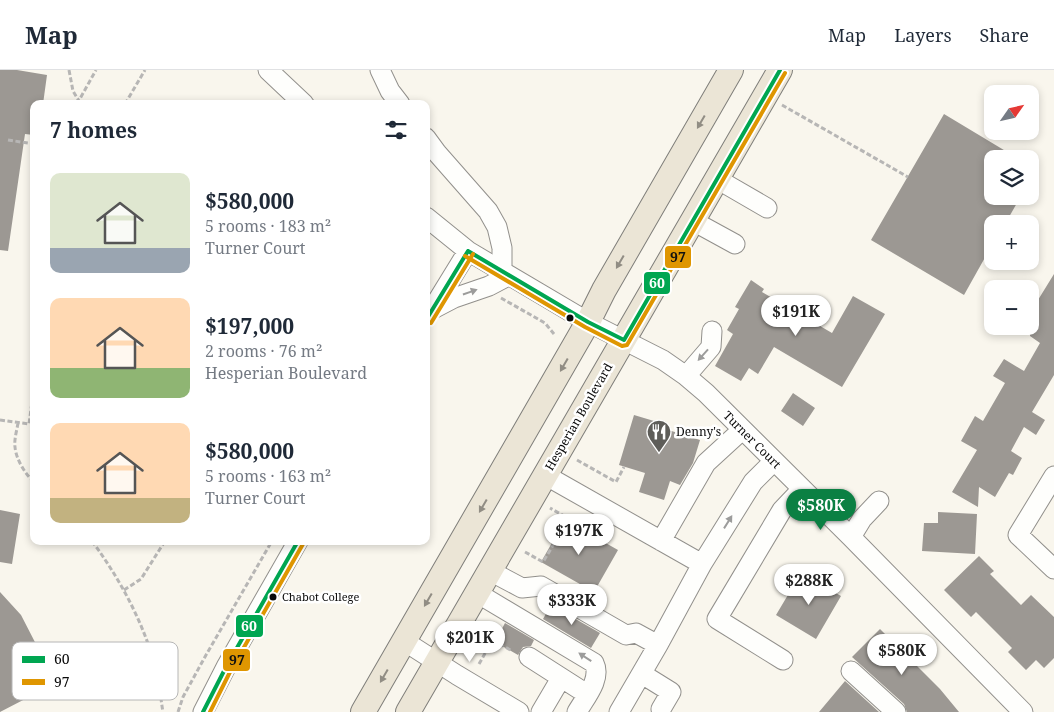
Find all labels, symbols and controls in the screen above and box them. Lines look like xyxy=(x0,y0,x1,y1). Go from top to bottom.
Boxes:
text: Map xyxy=(25,18,78,51)
text: Map xyxy=(828,23,866,47)
text: Layers xyxy=(894,23,952,47)
text: Share xyxy=(980,23,1029,47)
north arrow xyxy=(984,85,1039,140)
map controls xyxy=(984,85,1039,335)
one-way arrow xyxy=(697,114,705,129)
text: 7 homes xyxy=(50,116,137,144)
icon: filters xyxy=(382,116,410,144)
button: layers xyxy=(984,150,1039,205)
text: $580,000 xyxy=(205,187,294,215)
icon: home xyxy=(90,193,150,253)
text: 5 rooms · 183 m² xyxy=(205,215,331,237)
button: + xyxy=(984,215,1039,270)
text: Turner Court xyxy=(205,237,305,259)
line badge: 97 xyxy=(664,245,692,269)
text: 97 xyxy=(670,247,686,266)
one-way arrow xyxy=(615,256,624,269)
line badge: 60 xyxy=(643,271,671,295)
text: 60 xyxy=(649,273,665,292)
button: − xyxy=(984,280,1039,335)
one-way arrow xyxy=(463,288,478,296)
pin: $191K xyxy=(761,294,831,337)
text: $191K xyxy=(772,300,820,322)
text: $197,000 xyxy=(205,312,294,340)
unlabelled marker xyxy=(565,313,575,323)
icon: home xyxy=(90,318,150,378)
text: 2 rooms · 76 m² xyxy=(205,340,322,362)
one-way arrow xyxy=(697,349,709,361)
one-way arrow xyxy=(559,358,568,371)
street label: Hesperian Boulevard xyxy=(541,359,617,474)
text: Hesperian Boulevard xyxy=(205,362,367,384)
street label: Turner Court xyxy=(720,407,785,472)
restaurant icon: Denny's xyxy=(646,419,672,453)
place label: Denny's xyxy=(676,423,721,440)
text: $580,000 xyxy=(205,437,294,465)
icon: home xyxy=(90,443,150,503)
text: 5 rooms · 163 m² xyxy=(205,465,331,487)
text: Turner Court xyxy=(205,487,305,509)
pin: $580K xyxy=(786,488,856,531)
text: $580K xyxy=(797,494,845,516)
one-way arrow xyxy=(479,498,487,513)
pin: $197K xyxy=(544,514,614,556)
one-way arrow xyxy=(723,516,732,529)
text: $197K xyxy=(555,519,603,541)
pin: $288K xyxy=(774,564,844,606)
text: $288K xyxy=(785,569,833,591)
pin: $333K xyxy=(537,584,607,626)
place label: Chabot College xyxy=(282,589,359,604)
text: $333K xyxy=(548,589,596,611)
marker: Chabot College xyxy=(268,592,278,602)
one-way arrow xyxy=(424,593,433,606)
line badge: 60 xyxy=(235,614,264,638)
text: 60 xyxy=(241,616,257,635)
pin: $201K xyxy=(435,620,505,663)
text: $201K xyxy=(446,626,494,648)
pin: $580K xyxy=(867,634,937,676)
text: $580K xyxy=(878,639,926,661)
legend xyxy=(12,642,178,700)
line badge: 97 xyxy=(222,648,251,672)
text: 60 xyxy=(54,649,70,668)
text: 97 xyxy=(229,650,245,669)
one-way arrow xyxy=(578,652,591,662)
one-way arrow xyxy=(380,669,388,684)
text: 97 xyxy=(54,672,70,691)

